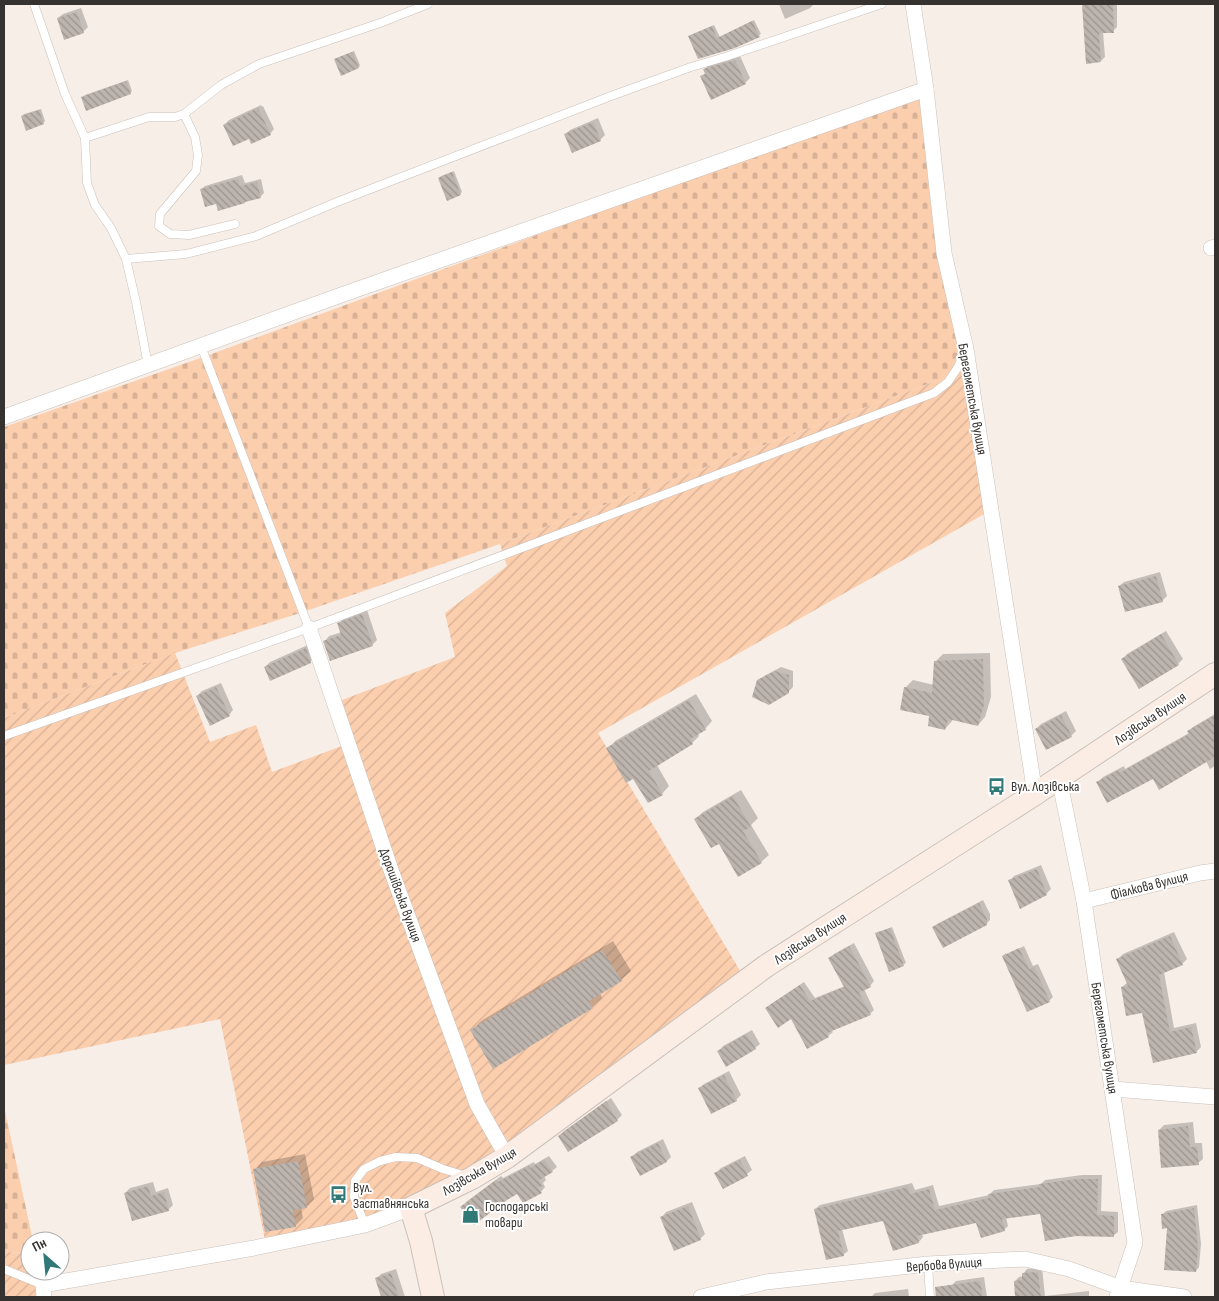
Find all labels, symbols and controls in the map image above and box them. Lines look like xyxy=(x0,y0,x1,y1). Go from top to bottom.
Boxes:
street label: Берегометська вулиця xyxy=(954,342,991,456)
street label: Лозівська вулиця xyxy=(1110,688,1189,749)
bus stop icon: Вул. Лозівська xyxy=(987,776,1007,796)
place label: Вул. Лозівська xyxy=(1011,778,1079,795)
street label: Дорошівська вулиця xyxy=(376,846,425,944)
street label: Фіалкова вулиця xyxy=(1109,868,1190,903)
street label: Лозівська вулиця xyxy=(770,909,850,969)
street label: Берегометська вулиця xyxy=(1087,981,1122,1095)
street label: Лозівська вулиця xyxy=(438,1143,519,1200)
place label: Вул. Заставнянська xyxy=(353,1179,429,1212)
bus stop icon: Вул. Заставнянська xyxy=(329,1185,349,1205)
place label: Господарські товари xyxy=(485,1198,548,1231)
shop icon: Господарські товари xyxy=(461,1204,481,1224)
north arrow xyxy=(20,1231,70,1281)
text: Пн xyxy=(29,1234,49,1256)
street label: Вербова вулиця xyxy=(906,1253,983,1276)

